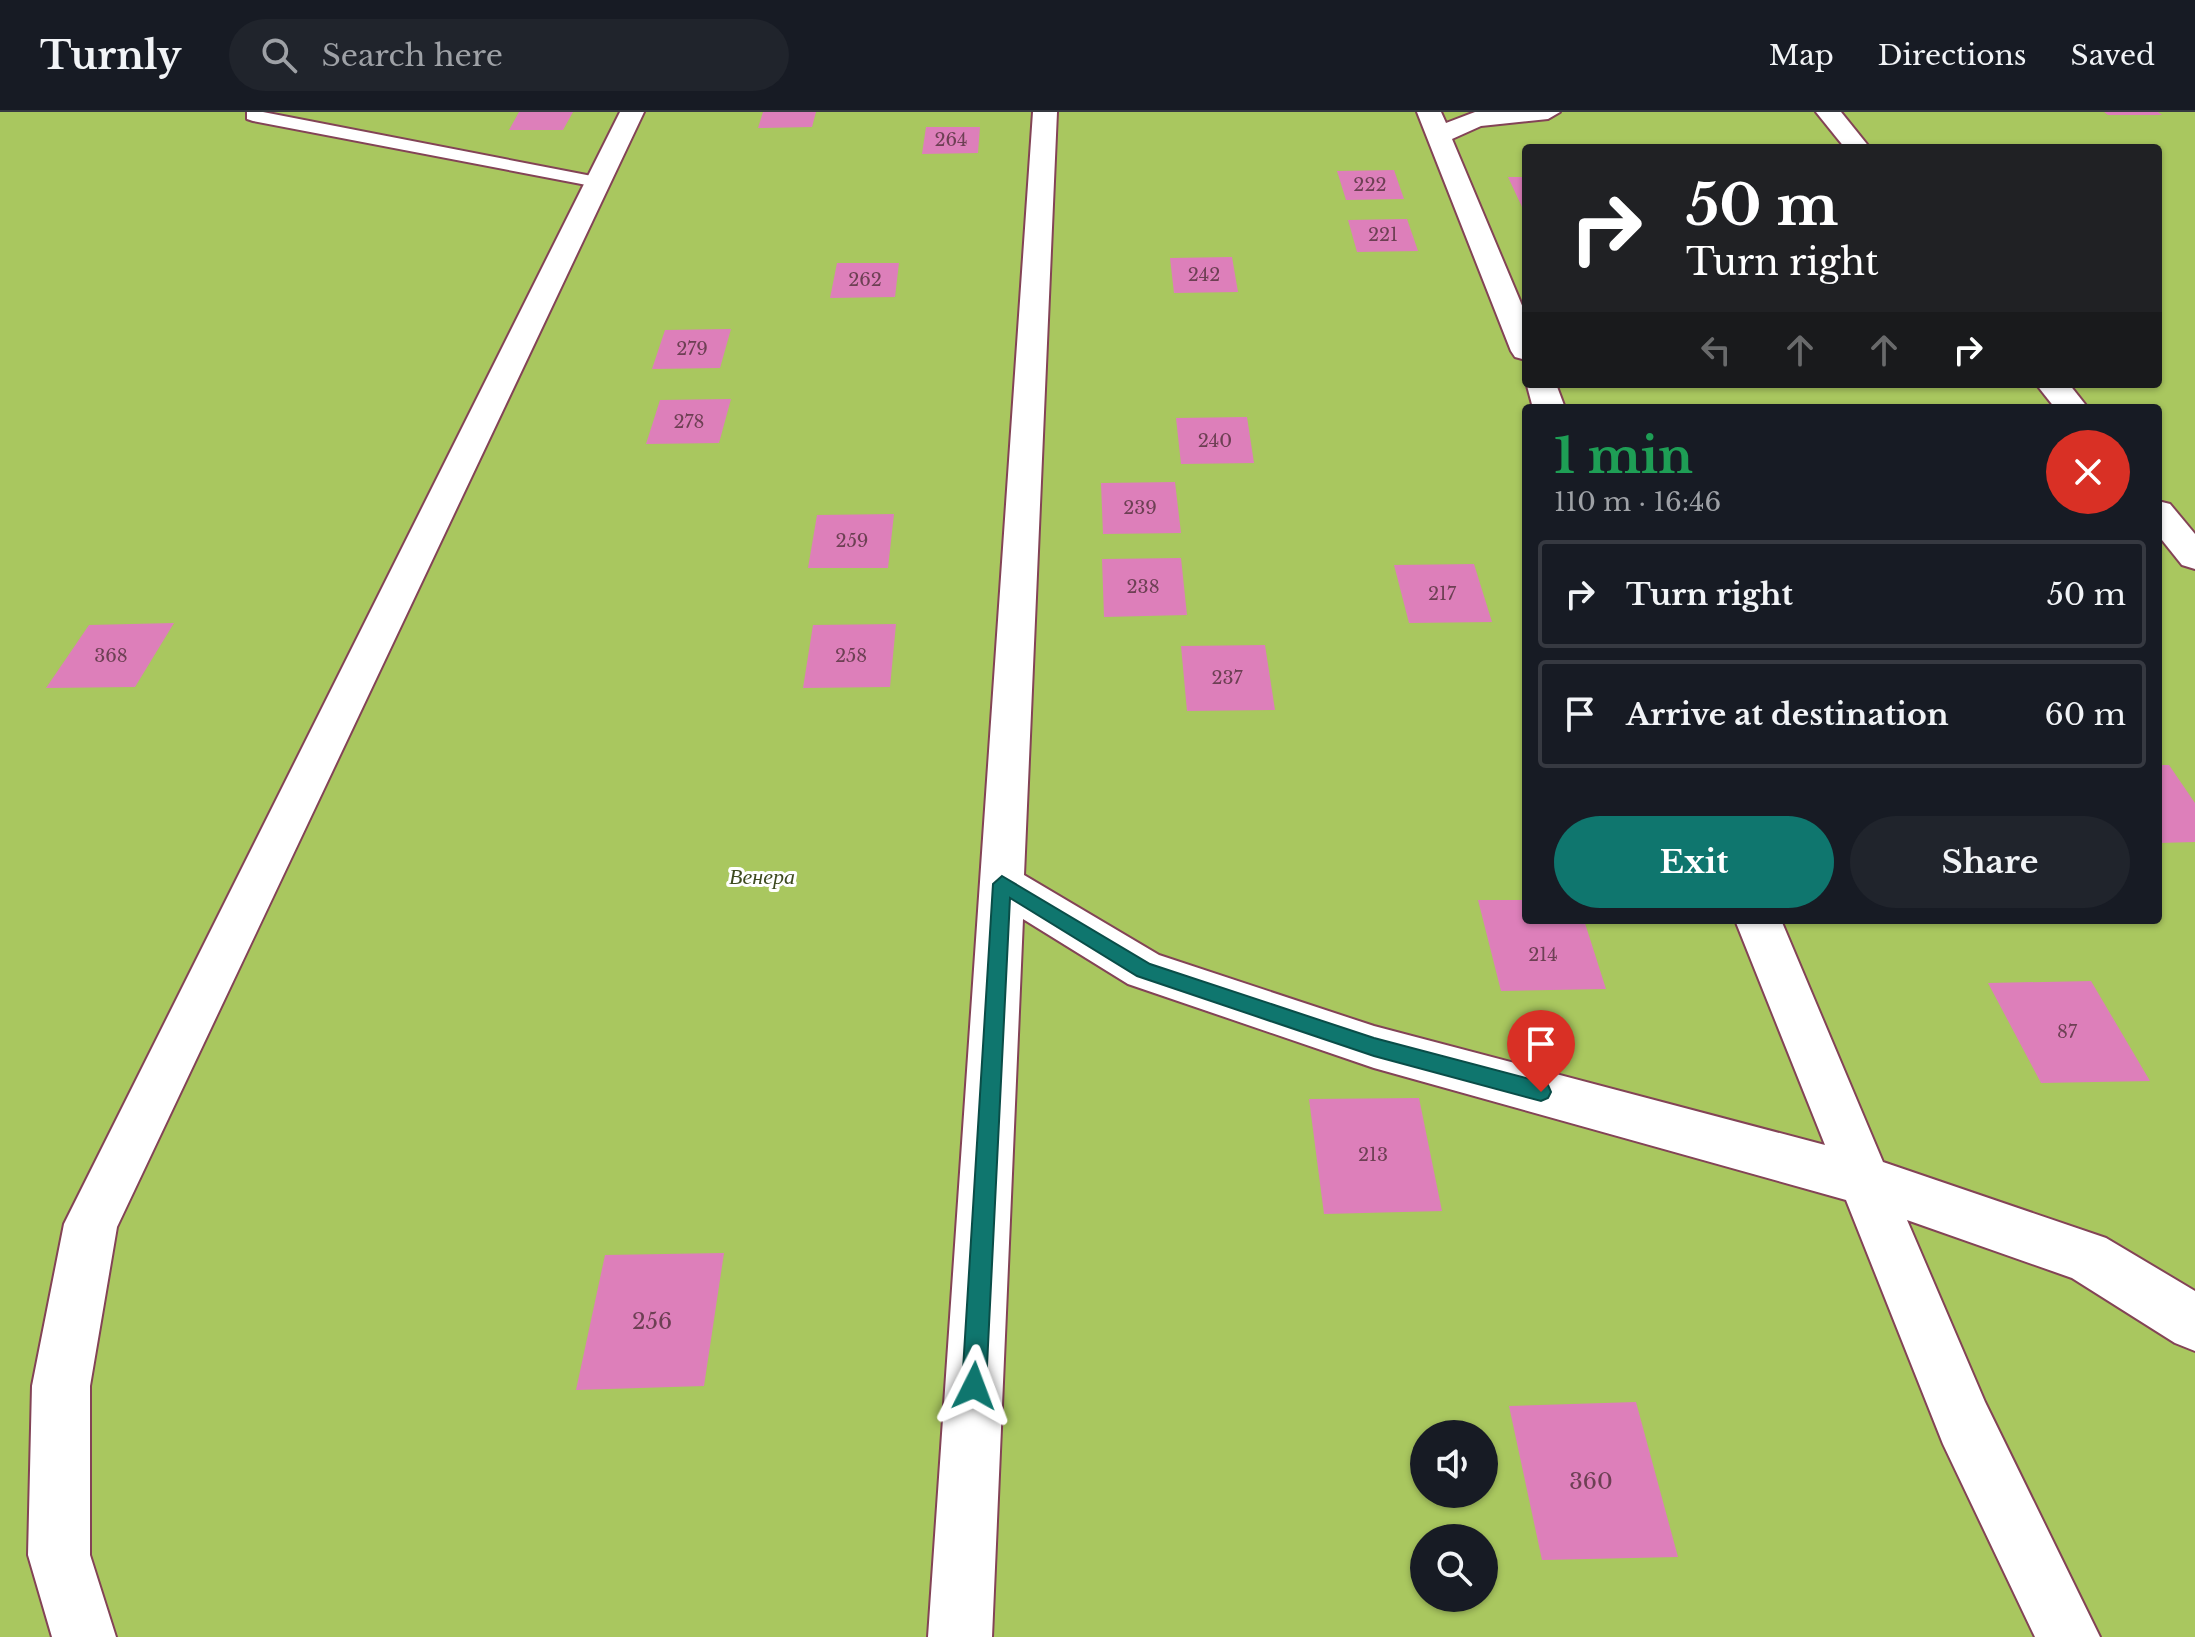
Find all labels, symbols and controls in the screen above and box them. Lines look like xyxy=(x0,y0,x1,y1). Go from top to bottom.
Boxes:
search box xyxy=(229,19,789,91)
text: Turnly xyxy=(40,32,181,79)
icon: search xyxy=(257,33,301,77)
text: Search here xyxy=(321,37,503,74)
text: Map xyxy=(1769,38,1834,73)
text: Directions xyxy=(1878,38,2027,73)
text: Saved xyxy=(2071,38,2155,73)
house number: 264 xyxy=(934,129,968,151)
text: 50 m xyxy=(1686,171,1838,240)
house number: 222 xyxy=(1353,174,1387,196)
icon: right xyxy=(1554,176,1658,280)
house number: 221 xyxy=(1368,224,1398,246)
text: Turn right xyxy=(1686,240,1879,285)
house number: 242 xyxy=(1188,264,1220,286)
house number: 262 xyxy=(848,269,882,291)
icon: left xyxy=(1694,328,1738,372)
icon: ahead xyxy=(1778,328,1822,372)
icon: ahead xyxy=(1862,328,1906,372)
icon: right xyxy=(1946,328,1990,372)
house number: 279 xyxy=(676,338,708,360)
house number: 278 xyxy=(673,411,705,433)
text: 1 min xyxy=(1554,426,1693,486)
house number: 240 xyxy=(1198,430,1232,452)
button: close xyxy=(2046,430,2130,514)
text: 110 m · 16:46 xyxy=(1554,486,1721,518)
house number: 239 xyxy=(1123,497,1157,519)
house number: 259 xyxy=(836,530,868,552)
icon: right xyxy=(1558,572,1602,616)
house number: 238 xyxy=(1126,576,1160,598)
text: Turn right xyxy=(1626,576,1793,613)
text: 50 m xyxy=(2047,576,2126,613)
house number: 217 xyxy=(1428,583,1457,605)
house number: 368 xyxy=(94,645,128,667)
house number: 258 xyxy=(835,645,867,667)
house number: 237 xyxy=(1211,667,1244,689)
icon: arrive xyxy=(1558,692,1602,736)
text: Arrive at destination xyxy=(1626,696,1949,733)
text: 60 m xyxy=(2044,696,2126,733)
button: Exit xyxy=(1554,816,1834,908)
button: Share xyxy=(1850,816,2130,908)
park label: Венера xyxy=(729,863,795,890)
house number: 214 xyxy=(1528,944,1558,966)
pin xyxy=(1507,1010,1575,1092)
house number: 87 xyxy=(2057,1021,2078,1043)
icon: arrive xyxy=(1519,1022,1563,1066)
house number: 213 xyxy=(1358,1144,1388,1166)
house number: 256 xyxy=(632,1308,672,1335)
position arrow xyxy=(932,1344,1016,1428)
map controls xyxy=(1410,1420,1498,1612)
button: sound xyxy=(1410,1420,1498,1508)
house number: 360 xyxy=(1569,1468,1613,1495)
button: search xyxy=(1410,1524,1498,1612)

